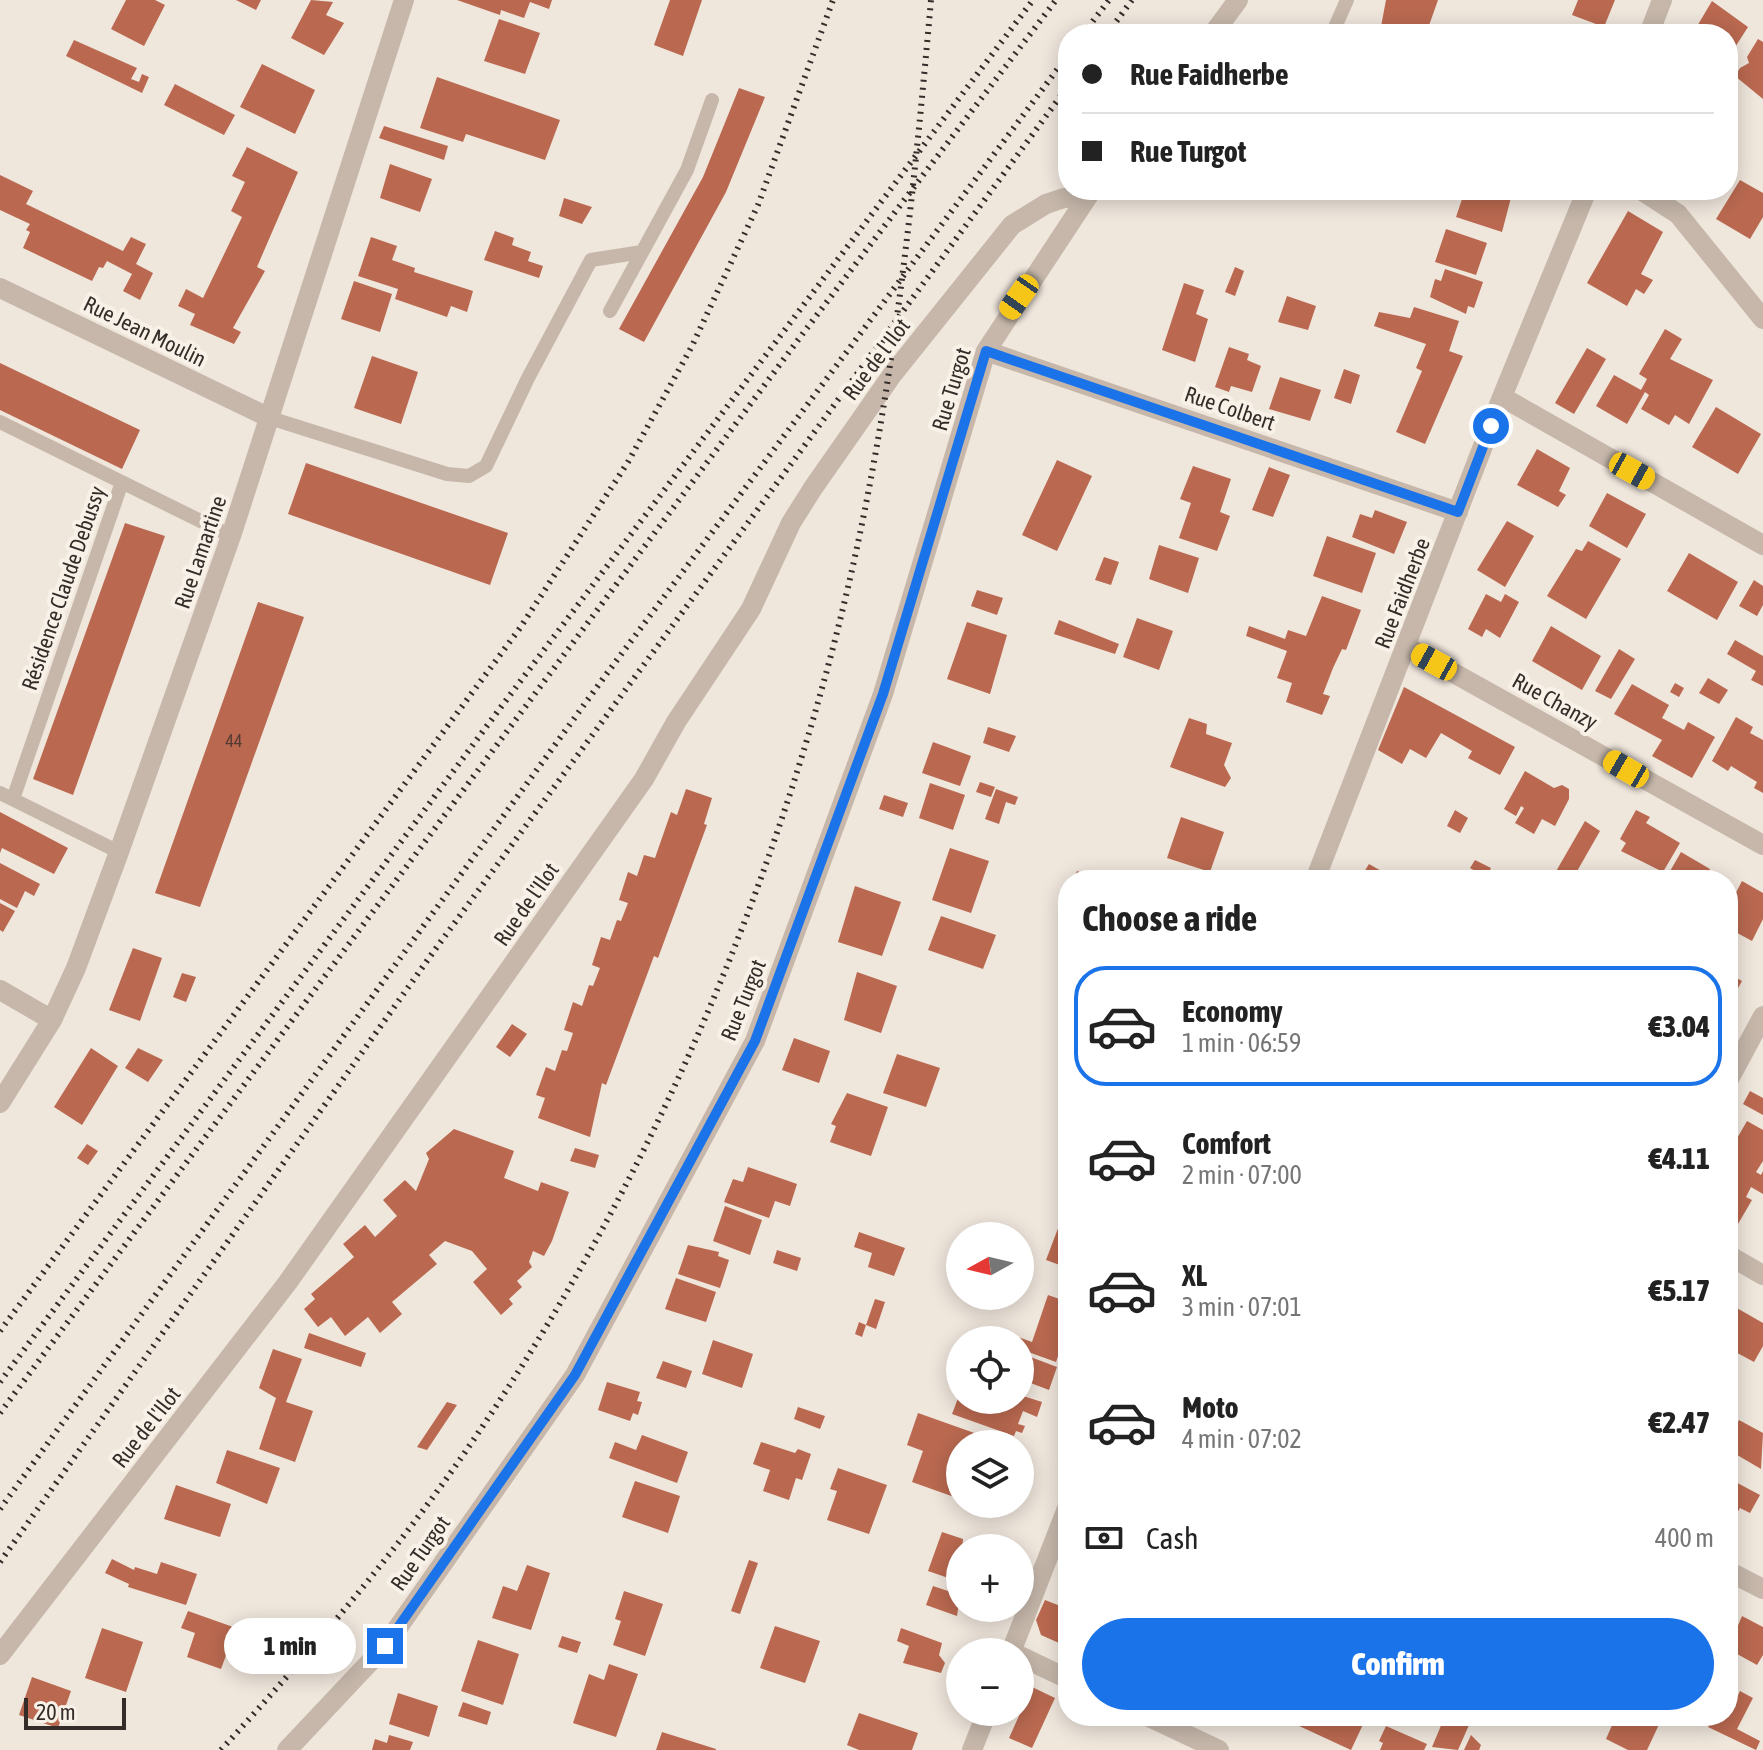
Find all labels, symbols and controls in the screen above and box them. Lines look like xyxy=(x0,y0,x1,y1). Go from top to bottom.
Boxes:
text: Rue Faidherbe xyxy=(1130,57,1289,91)
text: Rue Turgot xyxy=(1130,134,1246,168)
car xyxy=(995,270,1043,324)
street label: Rue Jean Moulin xyxy=(80,290,210,372)
street label: Rue de l'Ilot xyxy=(837,313,915,405)
street label: Rue Turgot xyxy=(926,344,976,434)
street label: Rue Colbert xyxy=(1181,380,1279,436)
route start xyxy=(1473,408,1509,444)
car xyxy=(1605,449,1659,493)
street label: Résidence Claude Debussy xyxy=(16,483,110,693)
street label: Rue Lamartine xyxy=(169,492,231,612)
street label: Rue Faidherbe xyxy=(1369,534,1435,652)
car xyxy=(1407,640,1461,684)
street label: Rue Chanzy xyxy=(1508,667,1602,735)
house number: 44 xyxy=(226,730,242,751)
car xyxy=(1599,747,1653,791)
street label: Rue de l'Ilot xyxy=(488,857,564,951)
text: Choose a ride xyxy=(1082,897,1257,939)
street label: Rue Turgot xyxy=(715,956,771,1044)
icon: car xyxy=(1086,990,1158,1062)
text: Economy xyxy=(1182,994,1283,1028)
text: €3.04 xyxy=(1649,1009,1710,1043)
text: 1 min · 06:59 xyxy=(1182,1028,1301,1058)
icon: car xyxy=(1086,1122,1158,1194)
text: Comfort xyxy=(1182,1126,1271,1160)
text: €4.11 xyxy=(1649,1141,1710,1175)
text: 2 min · 07:00 xyxy=(1182,1160,1302,1190)
north arrow xyxy=(946,1222,1034,1310)
map controls xyxy=(946,1222,1034,1726)
icon: car xyxy=(1086,1254,1158,1326)
text: XL xyxy=(1182,1258,1207,1292)
text: €5.17 xyxy=(1649,1273,1710,1307)
text: 3 min · 07:01 xyxy=(1182,1292,1302,1322)
button: locate xyxy=(946,1326,1034,1414)
street label: Rue de l'Ilot xyxy=(106,1381,186,1473)
icon: car xyxy=(1086,1386,1158,1458)
text: Moto xyxy=(1182,1390,1239,1424)
text: €2.47 xyxy=(1649,1405,1710,1439)
text: 4 min · 07:02 xyxy=(1182,1424,1302,1454)
button: layers xyxy=(946,1430,1034,1518)
street label: Rue Turgot xyxy=(385,1511,455,1595)
icon: cash xyxy=(1082,1516,1126,1560)
text: Cash xyxy=(1146,1521,1199,1555)
text: 400 m xyxy=(1655,1523,1714,1553)
button: + xyxy=(946,1534,1034,1622)
callout: 1 min xyxy=(225,1618,357,1674)
button: Confirm xyxy=(1082,1618,1714,1710)
route end xyxy=(367,1628,403,1664)
text: 1 min xyxy=(263,1631,317,1661)
button: − xyxy=(946,1638,1034,1726)
scale bar xyxy=(24,1694,126,1730)
text: 20 m xyxy=(36,1699,76,1725)

